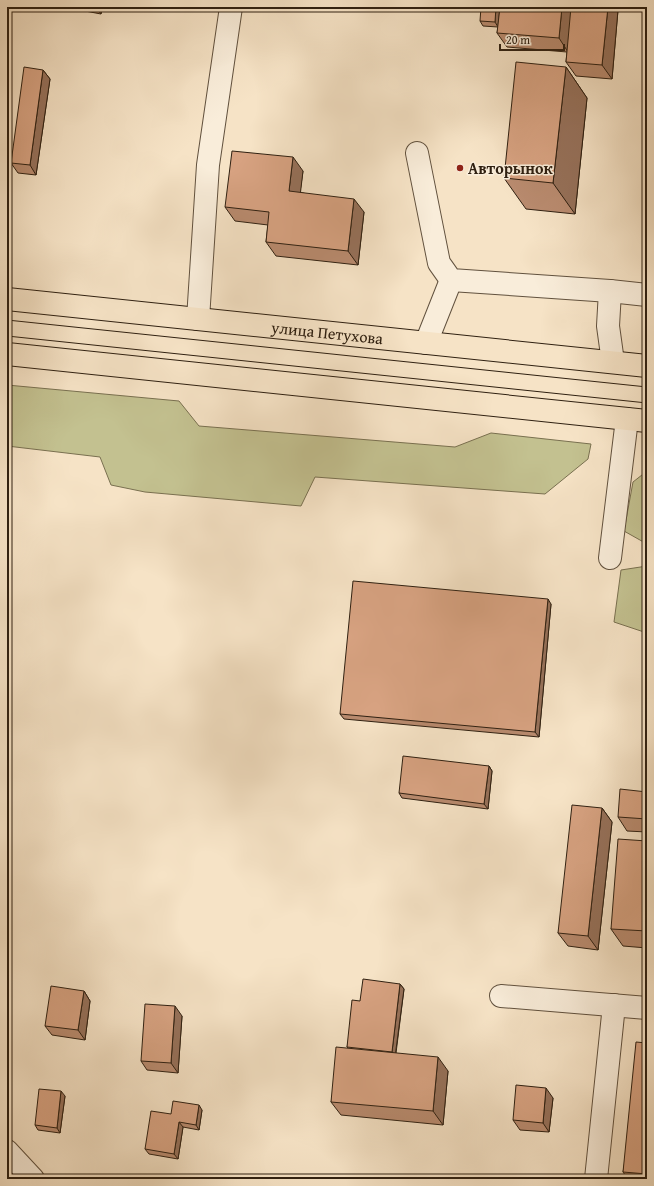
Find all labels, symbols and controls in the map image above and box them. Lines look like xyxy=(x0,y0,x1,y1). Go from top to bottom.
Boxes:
scale bar xyxy=(500,26,564,52)
text: 20 m xyxy=(506,31,530,48)
place label: Авторынок xyxy=(468,156,553,180)
marker: Авторынок xyxy=(455,163,465,173)
street label: улица Петухова xyxy=(269,315,385,350)

